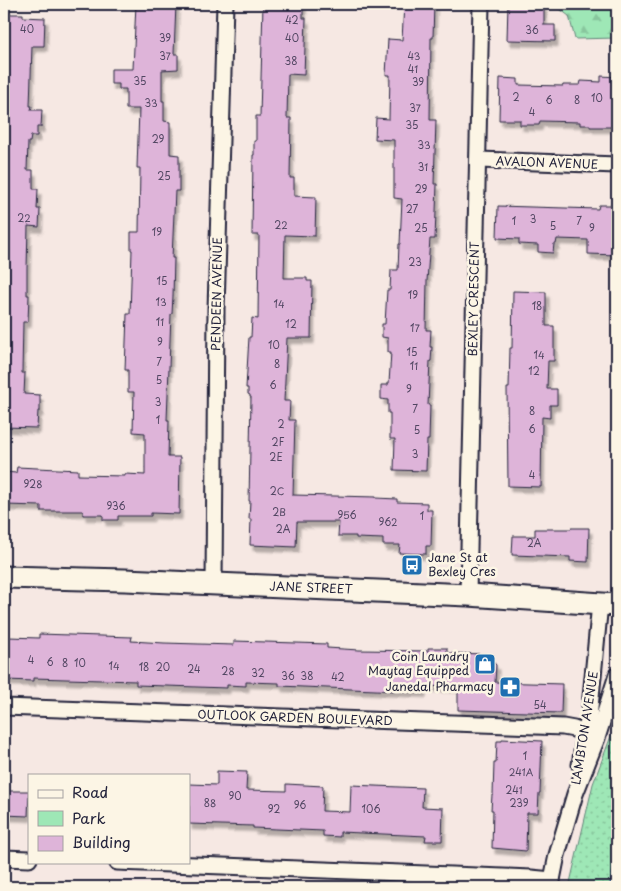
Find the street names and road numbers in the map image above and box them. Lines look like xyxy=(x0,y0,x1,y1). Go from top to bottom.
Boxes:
street label: AVALON AVENUE xyxy=(495,151,599,173)
street label: PENDEEN AVENUE xyxy=(206,237,226,351)
street label: BEXLEY CRESCENT xyxy=(463,241,483,357)
street label: JANE STREET xyxy=(269,577,354,597)
street label: LAMBTON AVENUE xyxy=(566,670,602,786)
street label: OUTLOOK GARDEN BOULEVARD xyxy=(197,705,393,729)

